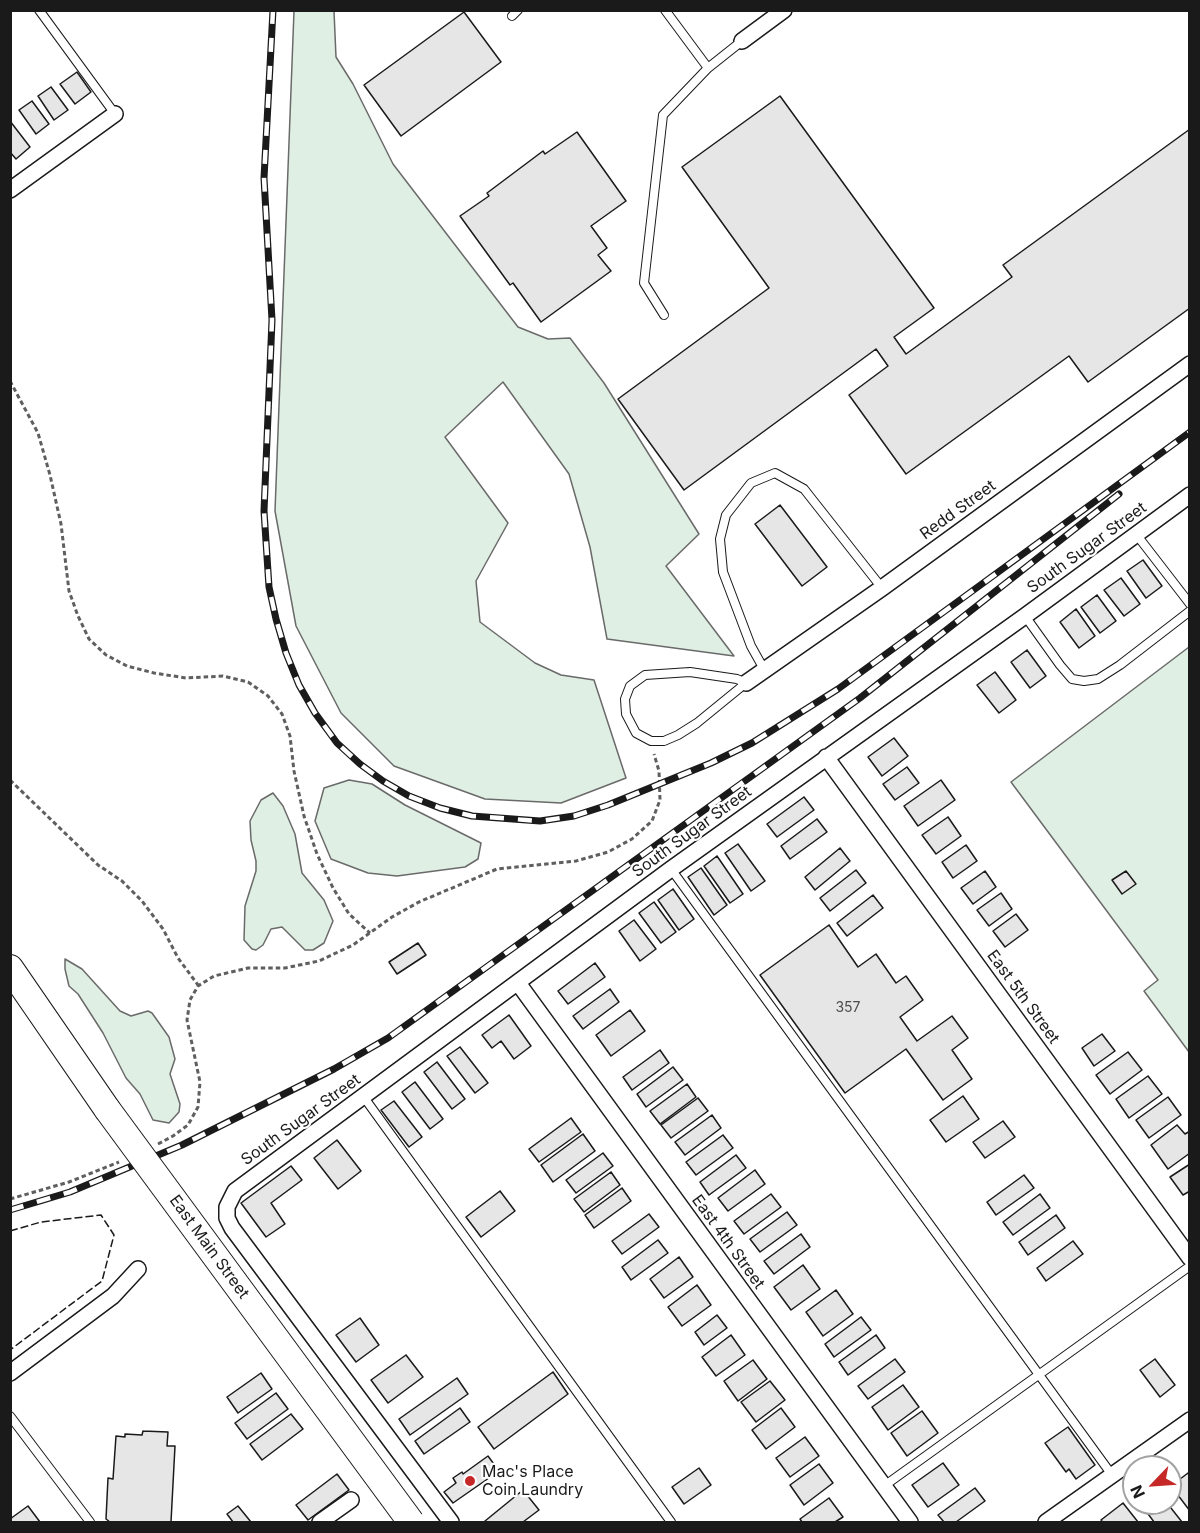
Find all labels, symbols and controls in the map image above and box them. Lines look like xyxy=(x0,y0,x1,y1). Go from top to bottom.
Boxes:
street label: Redd Street xyxy=(917,476,999,544)
street label: South Sugar Street xyxy=(1024,498,1150,598)
street label: South Sugar Street xyxy=(629,782,755,882)
street label: East 5th Street xyxy=(983,947,1063,1047)
house number: 357 xyxy=(835,1000,861,1016)
street label: South Sugar Street xyxy=(238,1070,364,1170)
street label: East 4th Street xyxy=(687,1191,769,1293)
street label: East Main Street xyxy=(165,1192,253,1302)
north arrow xyxy=(1122,1455,1182,1515)
place label: Mac's Place Coin Laundry xyxy=(482,1462,583,1500)
marker: Mac's Place Coin Laundry xyxy=(463,1474,477,1488)
text: N xyxy=(1126,1482,1149,1502)

